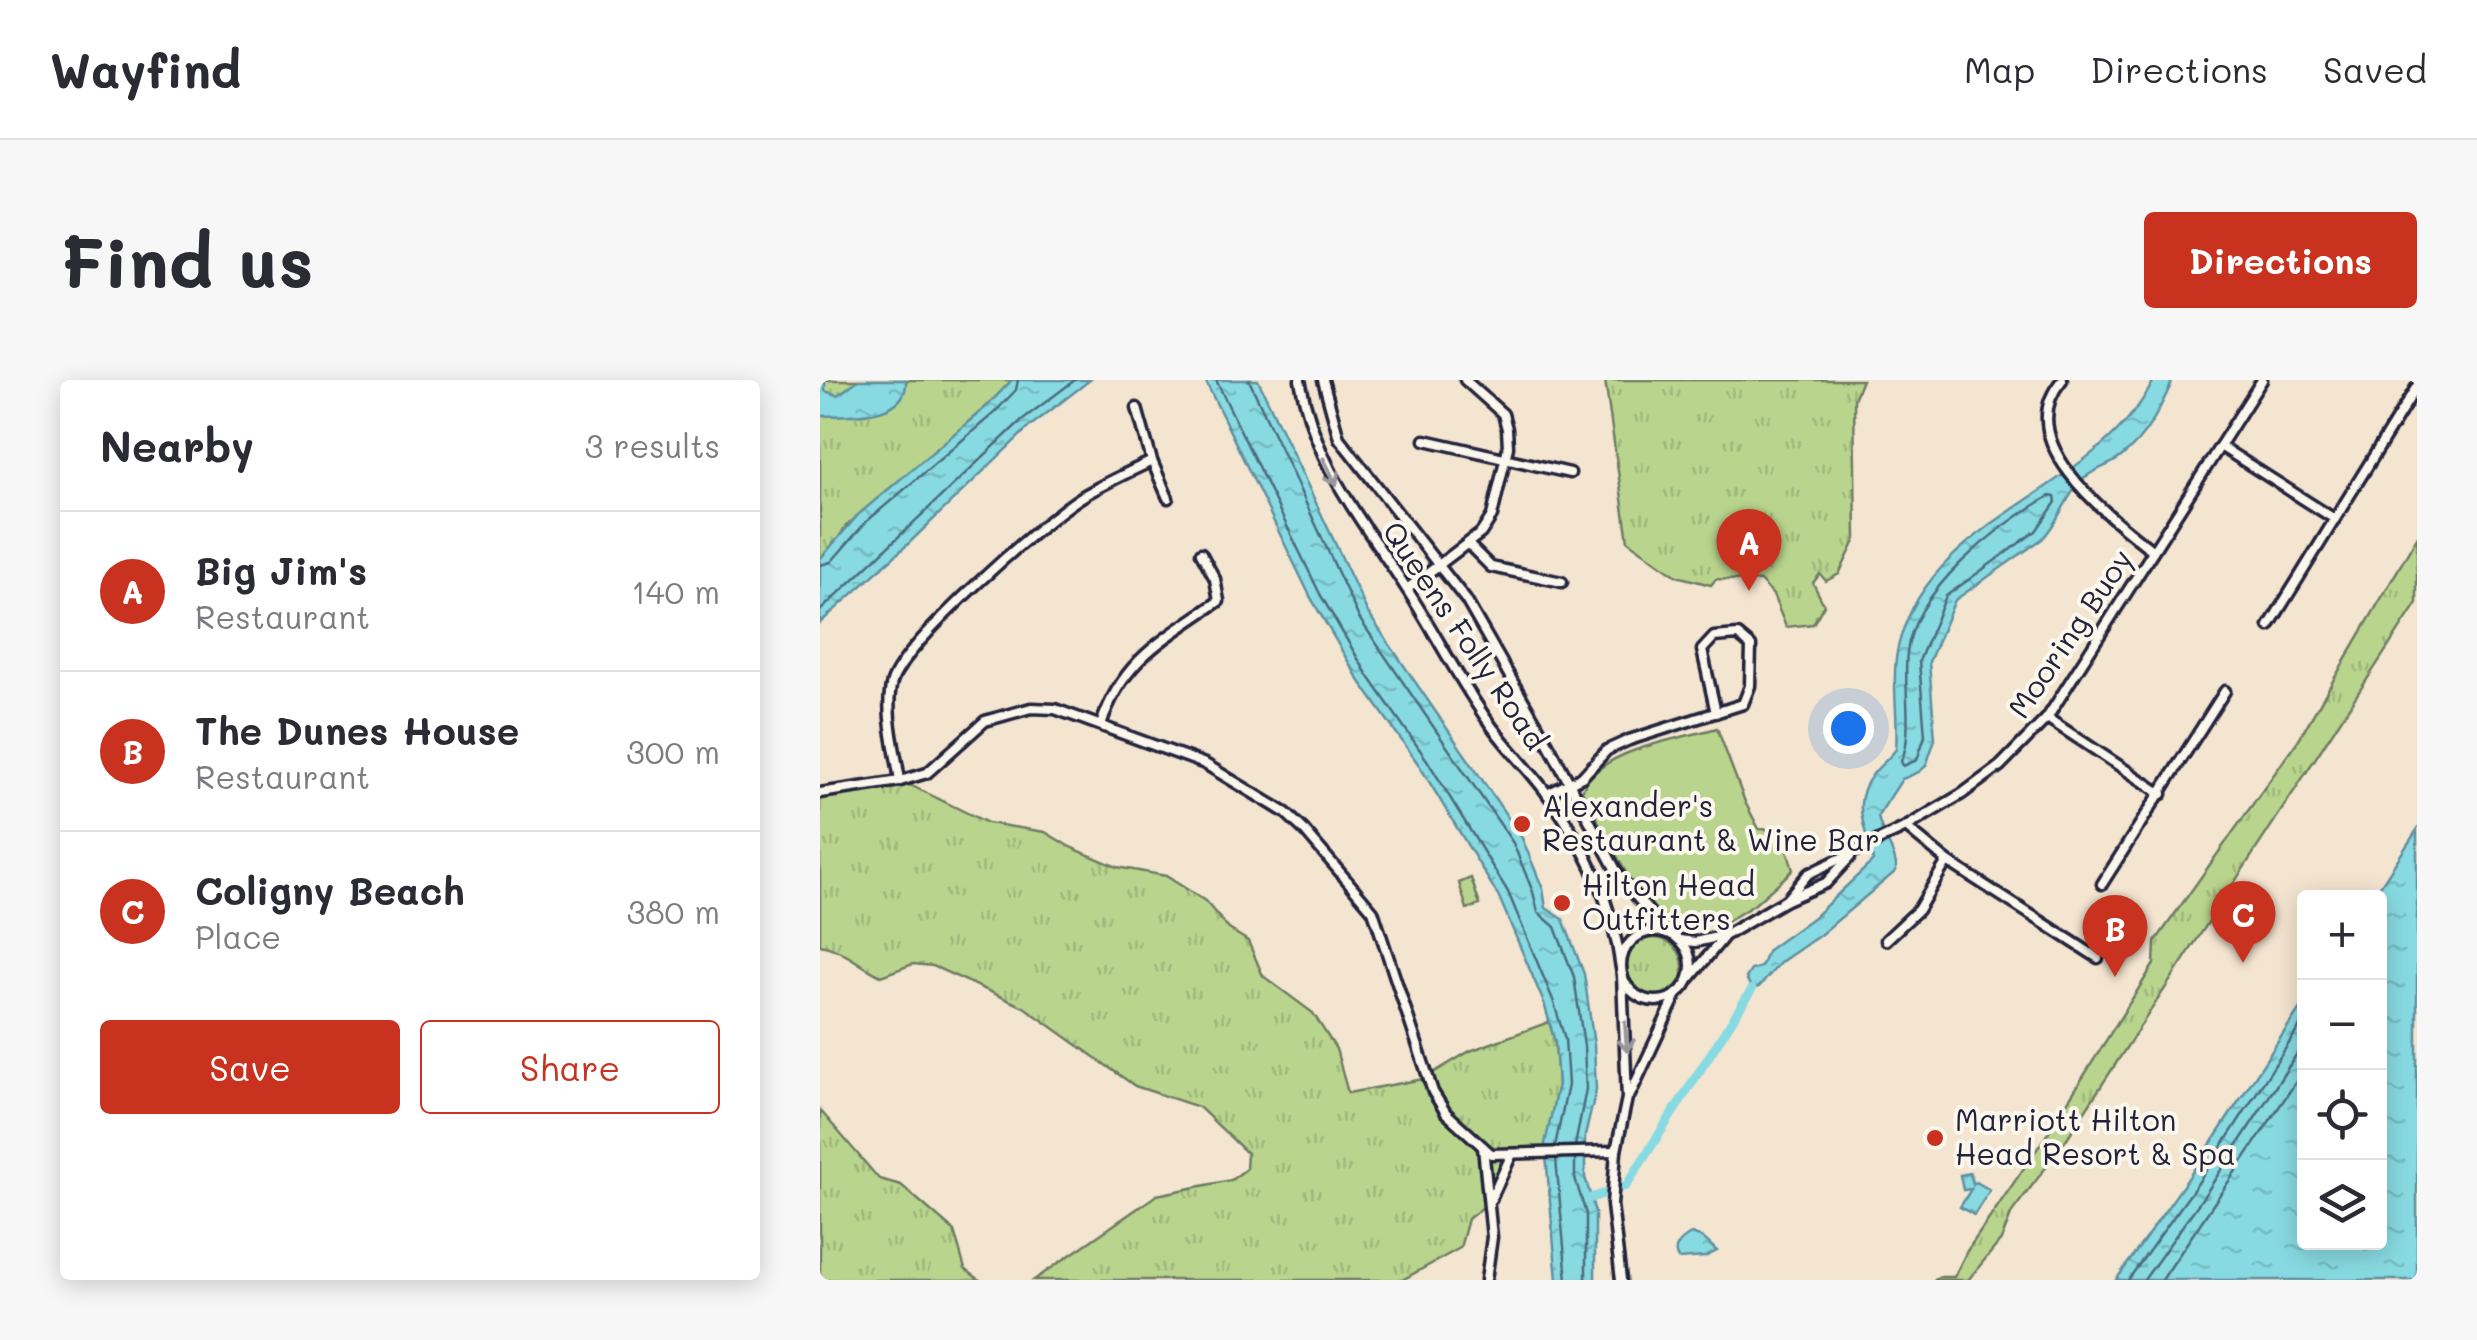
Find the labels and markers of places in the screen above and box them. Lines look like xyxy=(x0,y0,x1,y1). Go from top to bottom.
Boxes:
pin: A xyxy=(1716,508,1782,591)
place label: Alexander's Restaurant & Wine Bar xyxy=(1542,785,1880,859)
marker: Alexander's Restaurant & Wine Bar xyxy=(1511,813,1533,835)
place label: Hilton Head Outfitters xyxy=(1582,864,1755,938)
pin: C xyxy=(2210,880,2276,963)
marker: Hilton Head Outfitters xyxy=(1551,892,1573,914)
pin: B xyxy=(2082,894,2148,977)
place label: Marriott Hilton Head Resort & Spa xyxy=(1955,1099,2236,1173)
marker: Marriott Hilton Head Resort & Spa xyxy=(1924,1127,1946,1149)

